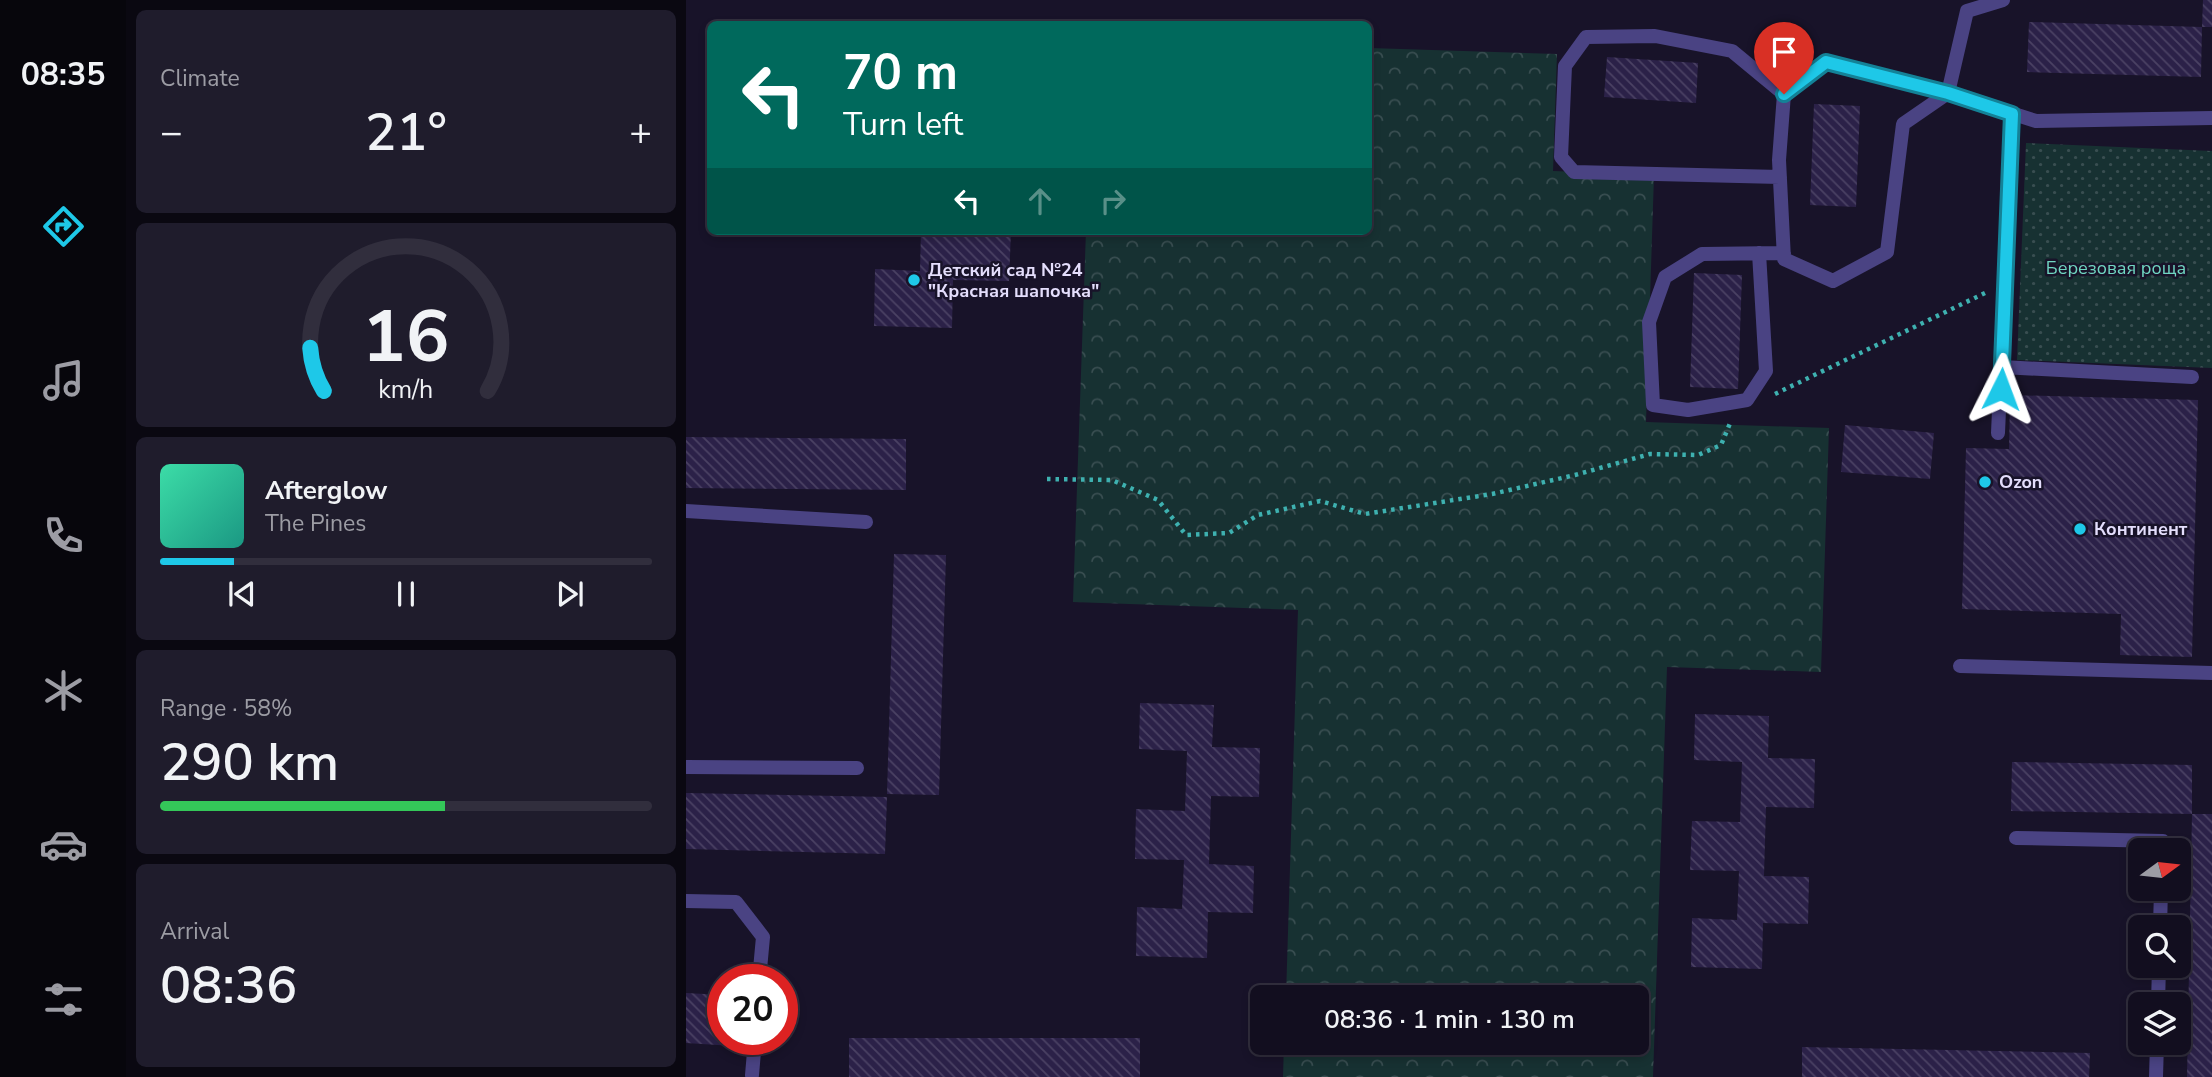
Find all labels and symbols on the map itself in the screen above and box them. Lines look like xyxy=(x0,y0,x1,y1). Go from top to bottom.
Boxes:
pin xyxy=(1754,22,1814,94)
park label: Березовая роща xyxy=(2046,256,2186,280)
place label: Детский сад №24 "Красная шапочка" xyxy=(928,258,1099,303)
marker: Детский сад №24 "Красная шапочка" xyxy=(906,272,922,288)
position arrow xyxy=(1964,352,2038,426)
place label: Ozon xyxy=(1999,470,2042,494)
marker: Ozon xyxy=(1977,474,1993,490)
place label: Континент xyxy=(2094,517,2188,541)
marker: Континент xyxy=(2072,521,2088,537)
north arrow xyxy=(2128,838,2191,901)
speed limit sign: 20 xyxy=(707,964,798,1055)

